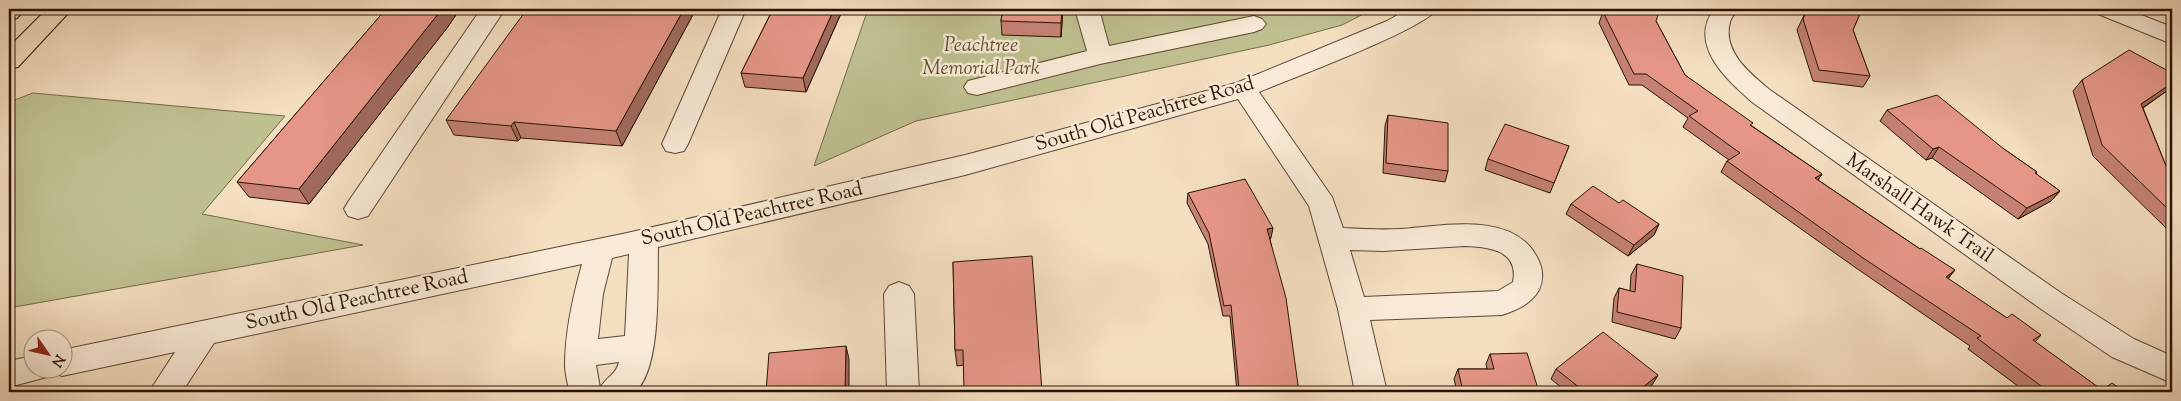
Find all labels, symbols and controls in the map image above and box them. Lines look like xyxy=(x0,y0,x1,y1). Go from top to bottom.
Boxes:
park label: Peachtree Memorial Park xyxy=(922,32,1040,84)
street label: South Old Peachtree Road xyxy=(1032,70,1258,160)
street label: Marshall Hawk Trail xyxy=(1839,147,1999,271)
street label: South Old Peachtree Road xyxy=(638,175,866,255)
street label: South Old Peachtree Road xyxy=(243,263,471,339)
north arrow xyxy=(22,328,72,378)
text: N xyxy=(46,350,69,370)

